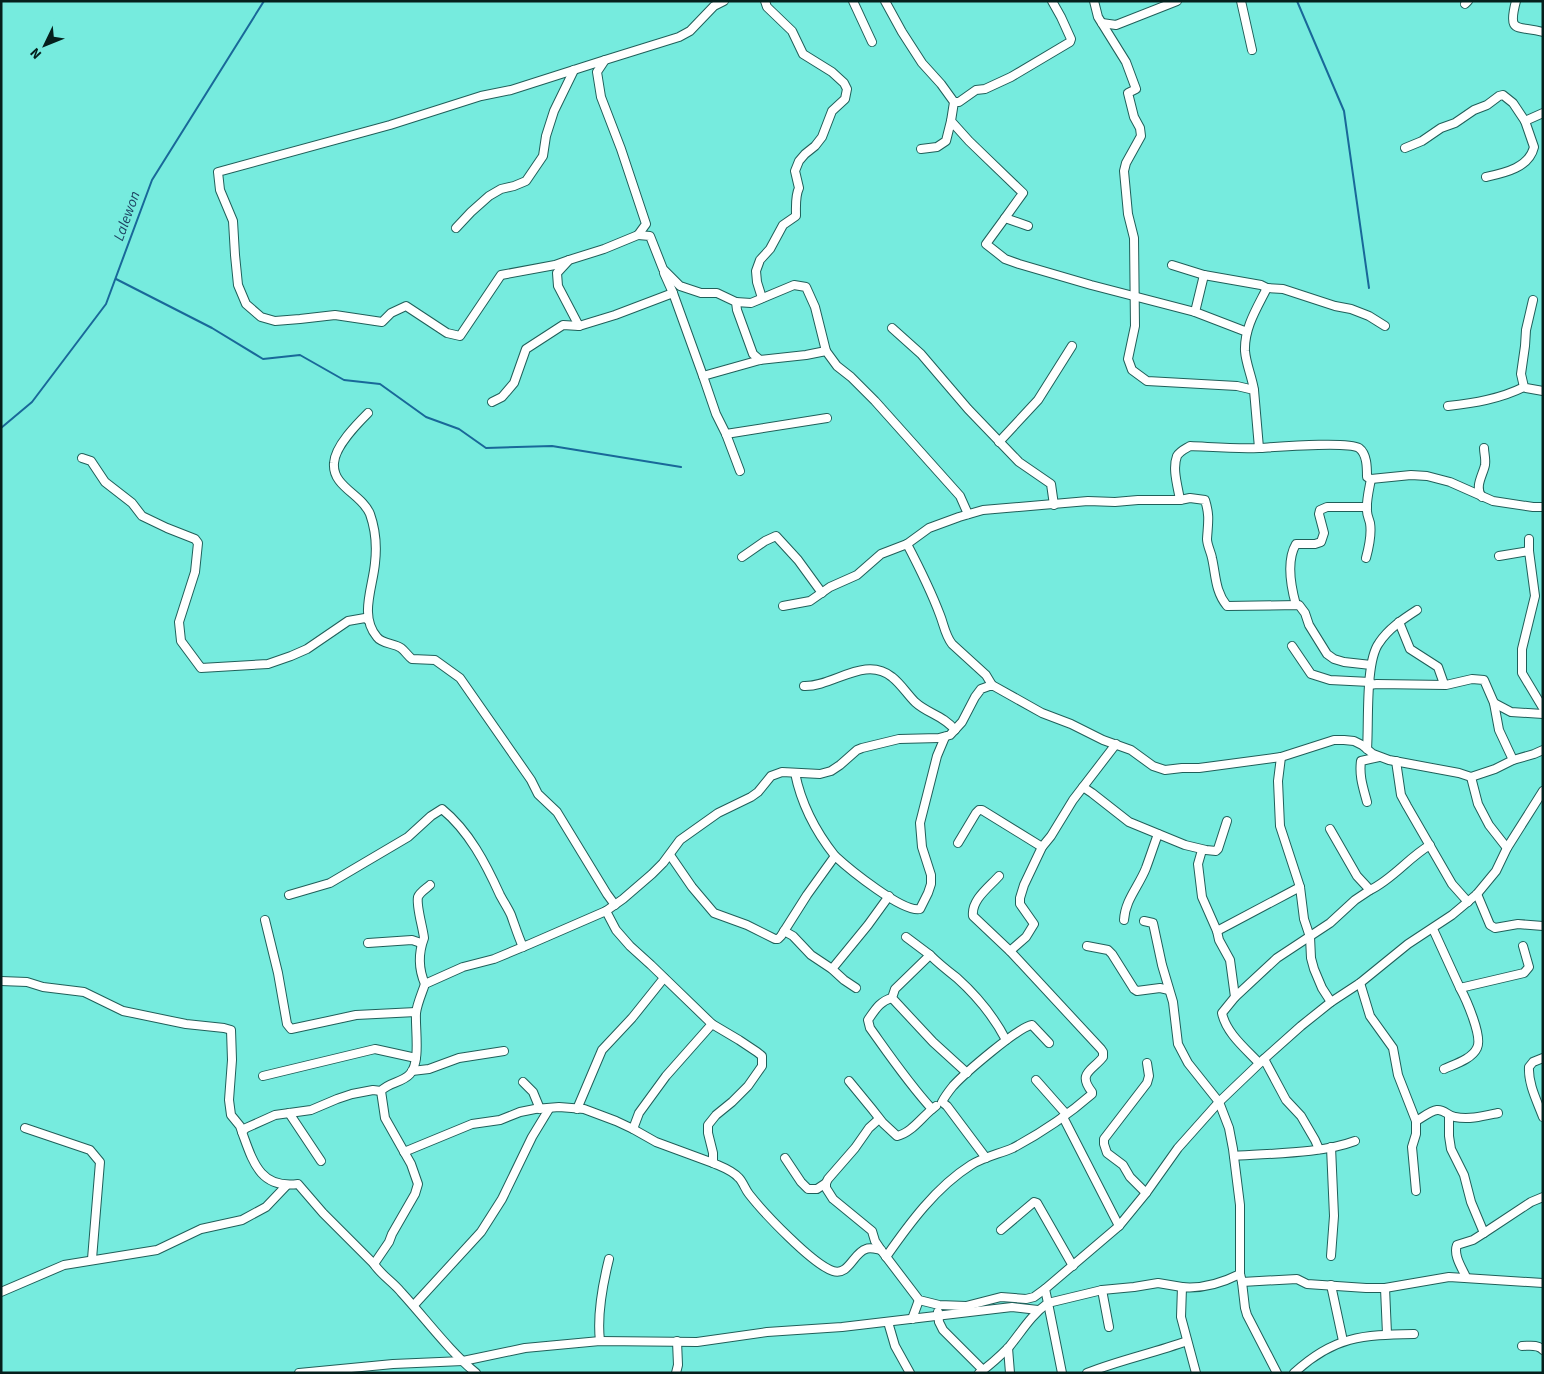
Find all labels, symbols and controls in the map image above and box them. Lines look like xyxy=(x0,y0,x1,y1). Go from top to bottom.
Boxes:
north arrow xyxy=(20,20,70,70)
text: N xyxy=(26,43,47,63)
water label: Lalewon xyxy=(108,188,146,244)

